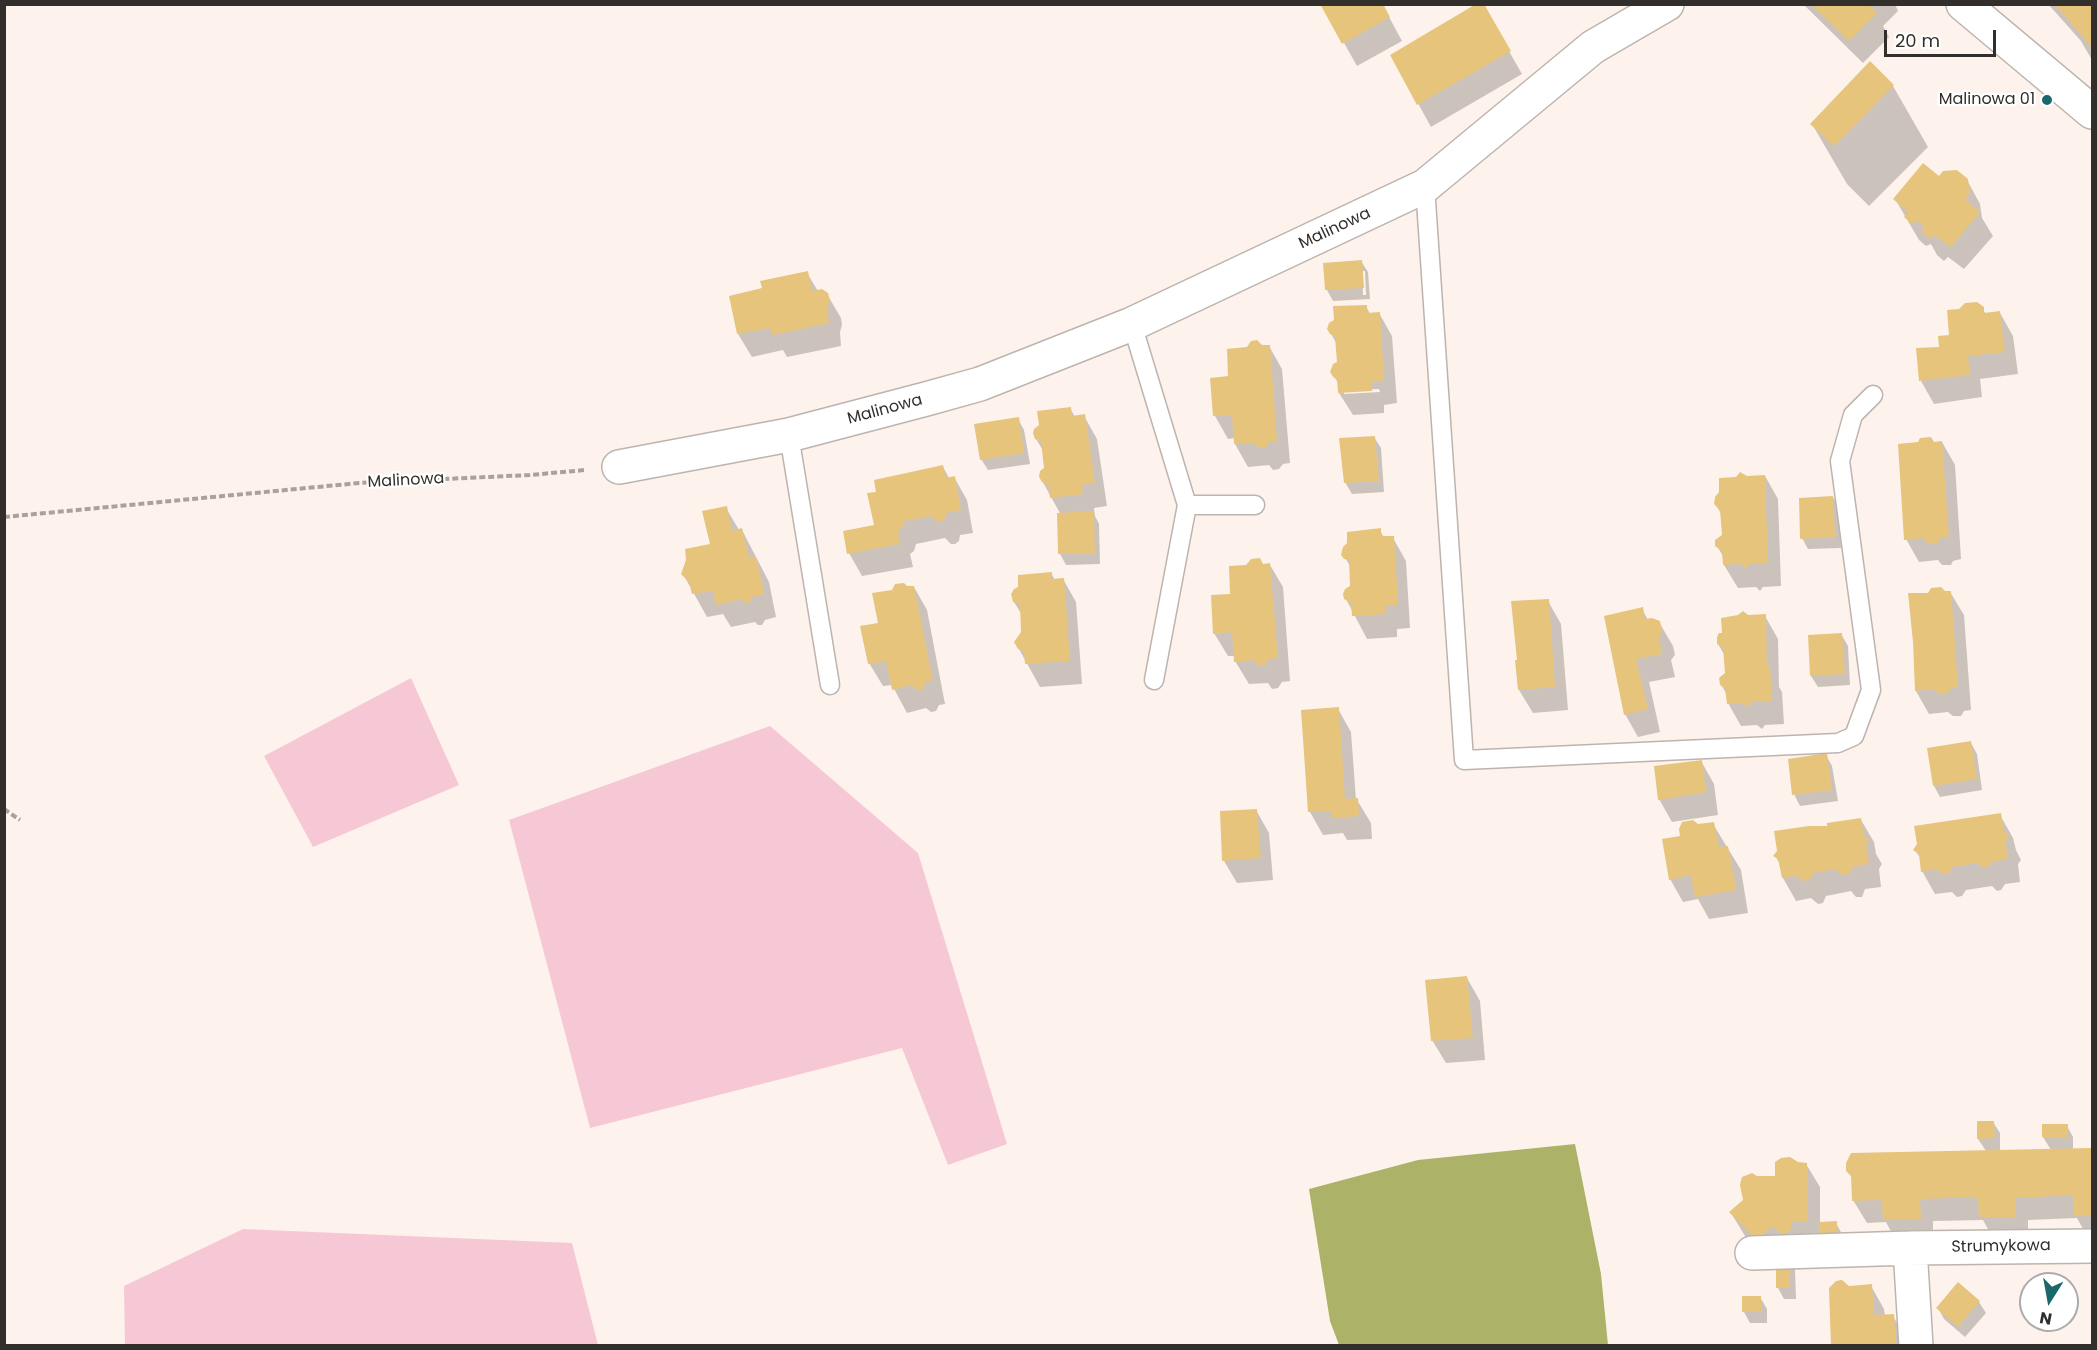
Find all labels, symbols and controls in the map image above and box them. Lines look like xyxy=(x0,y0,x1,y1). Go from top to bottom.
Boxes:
scale bar xyxy=(1887,18,2000,56)
text: 20 m xyxy=(1895,28,1940,53)
place label: Malinowa 01 xyxy=(1939,90,2035,110)
marker: Malinowa 01 xyxy=(2040,93,2054,107)
street label: Malinowa xyxy=(1296,204,1374,254)
street label: Malinowa xyxy=(845,391,925,429)
street label: Malinowa xyxy=(367,469,445,493)
street label: Strumykowa xyxy=(1951,1237,2051,1257)
north arrow xyxy=(2019,1272,2079,1332)
text: N xyxy=(2038,1306,2054,1331)

